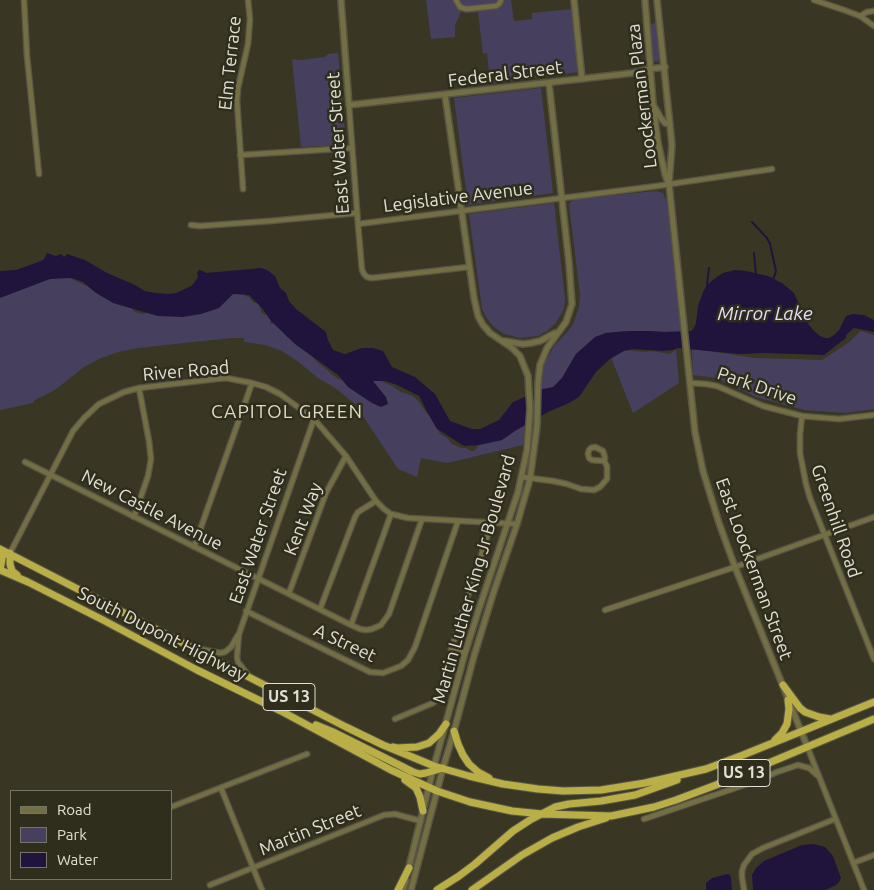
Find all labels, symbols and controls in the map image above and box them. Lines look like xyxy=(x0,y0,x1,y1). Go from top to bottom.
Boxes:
street label: Elm Terrace xyxy=(214,15,246,111)
street label: Loockerman Plaza xyxy=(622,22,662,170)
street label: Federal Street xyxy=(447,56,563,92)
street label: East Water Street xyxy=(322,71,354,215)
street label: Legislative Avenue xyxy=(382,177,534,217)
water label: Mirror Lake xyxy=(717,303,813,325)
street label: River Road xyxy=(142,356,230,386)
street label: Park Drive xyxy=(715,362,799,410)
district label: CAPITOL GREEN xyxy=(209,401,365,423)
street label: Martin Luther King Jr Boulevard xyxy=(428,452,520,706)
street label: Greenhill Road xyxy=(806,461,866,581)
street label: New Castle Avenue xyxy=(78,465,226,555)
street label: East Water Street xyxy=(225,465,291,607)
street label: East Loockerman Street xyxy=(711,475,797,663)
street label: Kent Way xyxy=(279,479,327,559)
street label: South Dupont Highway xyxy=(74,582,250,686)
street label: A Street xyxy=(310,619,380,667)
road number: US 13 xyxy=(263,684,315,710)
road number: US 13 xyxy=(718,760,770,786)
legend xyxy=(10,790,172,880)
street label: Martin Street xyxy=(256,800,364,860)
text: Road xyxy=(57,801,92,818)
text: Park xyxy=(57,826,87,843)
text: Water xyxy=(57,851,98,868)

